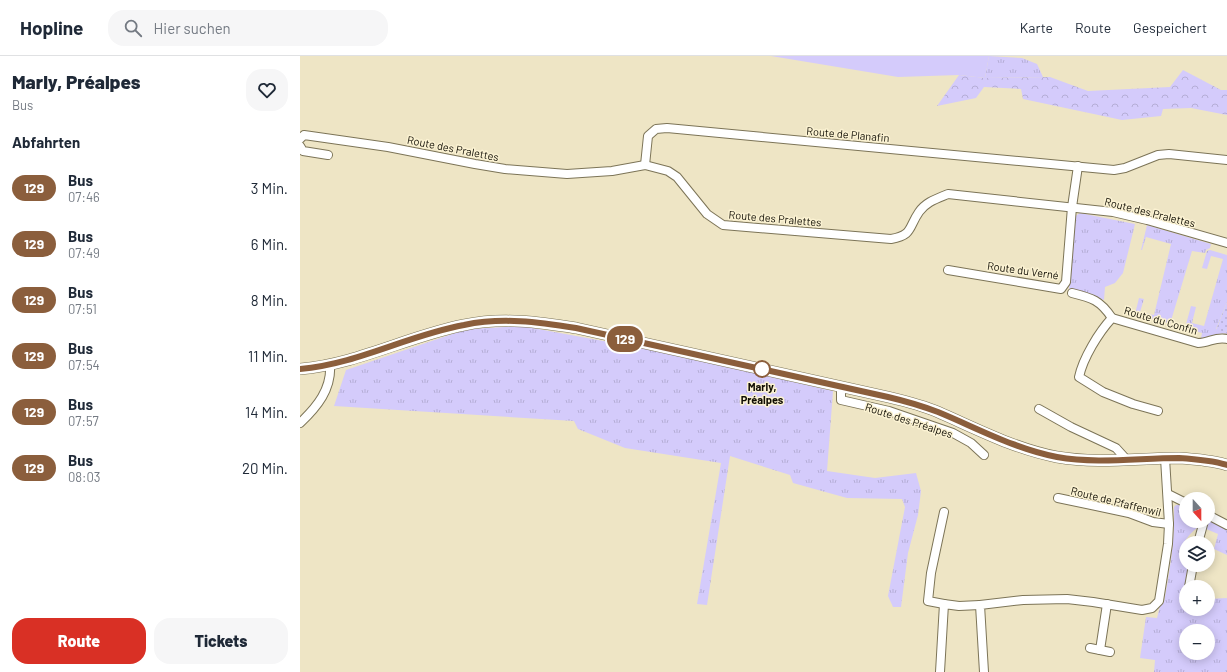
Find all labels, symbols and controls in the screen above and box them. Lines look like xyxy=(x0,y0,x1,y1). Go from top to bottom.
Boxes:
search box xyxy=(108,10,388,46)
text: Hopline xyxy=(20,16,84,39)
icon: search xyxy=(122,17,144,39)
text: Hier suchen xyxy=(154,19,231,37)
text: Karte xyxy=(1020,19,1053,36)
text: Route xyxy=(1075,19,1111,36)
text: Gespeichert xyxy=(1133,19,1207,36)
button: heart xyxy=(246,69,288,111)
text: Marly, Préalpes xyxy=(12,70,141,93)
text: Bus xyxy=(12,97,33,113)
street label: Route de Planafin xyxy=(806,124,890,144)
text: Abfahrten xyxy=(12,133,80,151)
street label: Route des Pralettes xyxy=(406,133,500,163)
text: Bus xyxy=(68,171,93,189)
text: 129 xyxy=(24,179,44,196)
text: 3 Min. xyxy=(251,179,288,197)
text: 07:46 xyxy=(68,189,100,205)
street label: Route des Pralettes xyxy=(1103,194,1197,230)
street label: Route des Pralettes xyxy=(728,207,822,229)
text: Bus xyxy=(68,227,93,245)
text: 129 xyxy=(24,235,44,252)
text: 6 Min. xyxy=(251,235,288,253)
text: 07:49 xyxy=(68,245,100,261)
street label: Route du Verné xyxy=(986,259,1060,281)
text: Bus xyxy=(68,283,93,301)
text: 129 xyxy=(24,291,44,308)
text: 8 Min. xyxy=(251,291,288,309)
text: 07:51 xyxy=(68,301,97,317)
street label: Route du Confin xyxy=(1123,303,1199,337)
line badge: 129 xyxy=(602,326,648,352)
text: 129 xyxy=(615,330,635,347)
text: Bus xyxy=(68,339,93,357)
text: 129 xyxy=(24,347,44,364)
text: 11 Min. xyxy=(248,347,288,365)
text: 07:54 xyxy=(68,357,100,373)
marker: Marly, Préalpes xyxy=(753,360,771,378)
place label: Marly, Préalpes xyxy=(741,380,784,406)
text: Bus xyxy=(68,395,93,413)
street label: Route des Préalpes xyxy=(864,400,954,440)
text: 129 xyxy=(24,403,44,420)
text: 14 Min. xyxy=(245,403,288,421)
text: 07:57 xyxy=(68,413,99,429)
text: Bus xyxy=(68,451,93,469)
text: 129 xyxy=(24,459,44,476)
text: 20 Min. xyxy=(242,459,288,477)
text: 08:03 xyxy=(68,469,101,485)
street label: Route de Pfaffenwil xyxy=(1069,483,1163,519)
north arrow xyxy=(1179,492,1215,528)
map controls xyxy=(1179,492,1215,660)
button: layers xyxy=(1179,536,1215,572)
button: + xyxy=(1179,580,1215,616)
button: Route xyxy=(12,618,146,664)
button: Tickets xyxy=(154,618,288,664)
button: − xyxy=(1179,624,1215,660)

